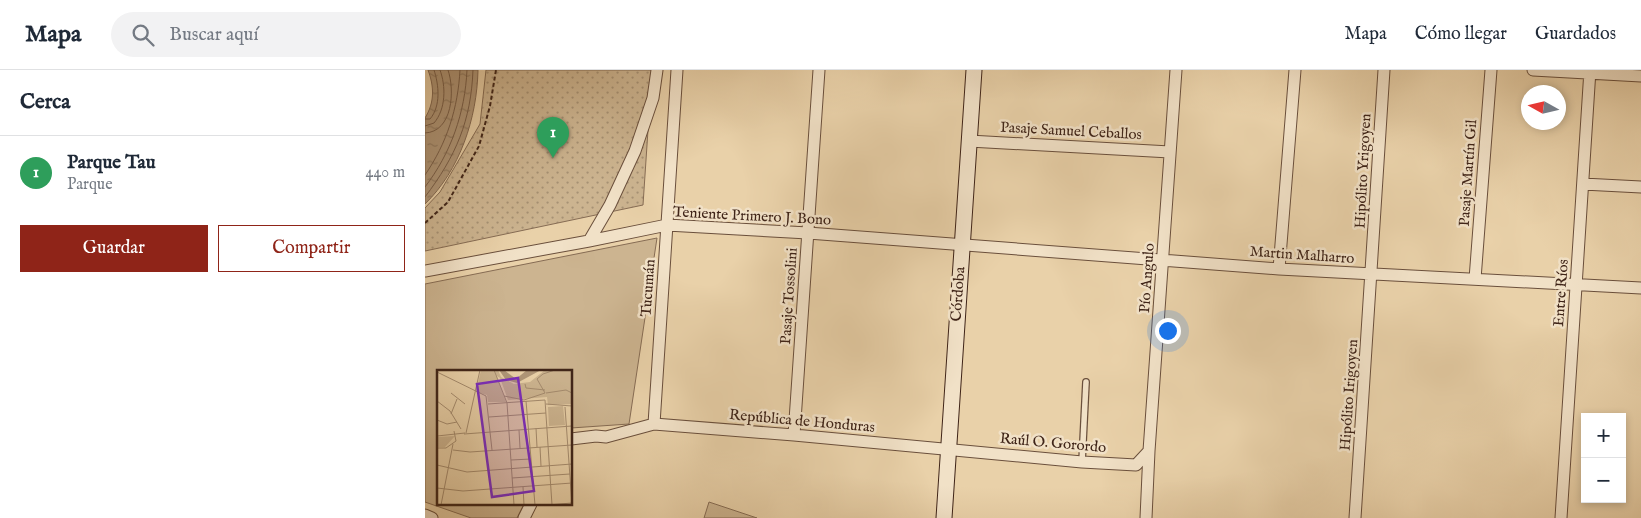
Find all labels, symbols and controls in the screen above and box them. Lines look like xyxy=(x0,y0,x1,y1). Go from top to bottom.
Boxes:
search box xyxy=(111,12,461,57)
text: Mapa xyxy=(25,19,81,50)
icon: search xyxy=(129,21,157,49)
text: Buscar aquí xyxy=(169,23,258,47)
text: Mapa xyxy=(1344,23,1387,46)
text: Cómo llegar xyxy=(1415,23,1507,46)
text: Guardados xyxy=(1535,23,1616,46)
north arrow xyxy=(1521,85,1566,130)
text: Cerca xyxy=(20,89,70,116)
street label: Hipólito Yrigoyen xyxy=(1351,113,1375,229)
pin: 1 xyxy=(537,117,569,158)
street label: Pasaje Samuel Ceballos xyxy=(1000,118,1142,144)
street label: Pasaje Martín Gil xyxy=(1455,118,1481,227)
text: Parque Tau xyxy=(67,151,156,175)
text: 1 xyxy=(33,163,39,183)
text: 440 m xyxy=(366,163,405,183)
text: Parque xyxy=(67,175,113,195)
street label: Teniente Primero J. Bono xyxy=(672,202,832,230)
button: Guardar xyxy=(20,225,208,272)
button: Compartir xyxy=(218,225,405,272)
street label: Pío Angulo xyxy=(1135,242,1159,314)
street label: Martin Malharro xyxy=(1249,242,1355,268)
street label: Pasaje Tossolini xyxy=(776,247,802,345)
street label: Tucumán xyxy=(637,259,659,317)
street label: Entre Ríos xyxy=(1549,259,1573,327)
street label: Córdoba xyxy=(947,265,969,322)
your location xyxy=(1155,318,1181,344)
street label: Hipólito Irigoyen xyxy=(1336,339,1362,451)
inset map xyxy=(437,370,573,506)
street label: República de Honduras xyxy=(728,405,876,437)
map controls xyxy=(1581,413,1626,503)
button: + xyxy=(1581,413,1626,458)
street label: Raúl O. Gorordo xyxy=(999,429,1107,457)
button: − xyxy=(1581,458,1626,503)

